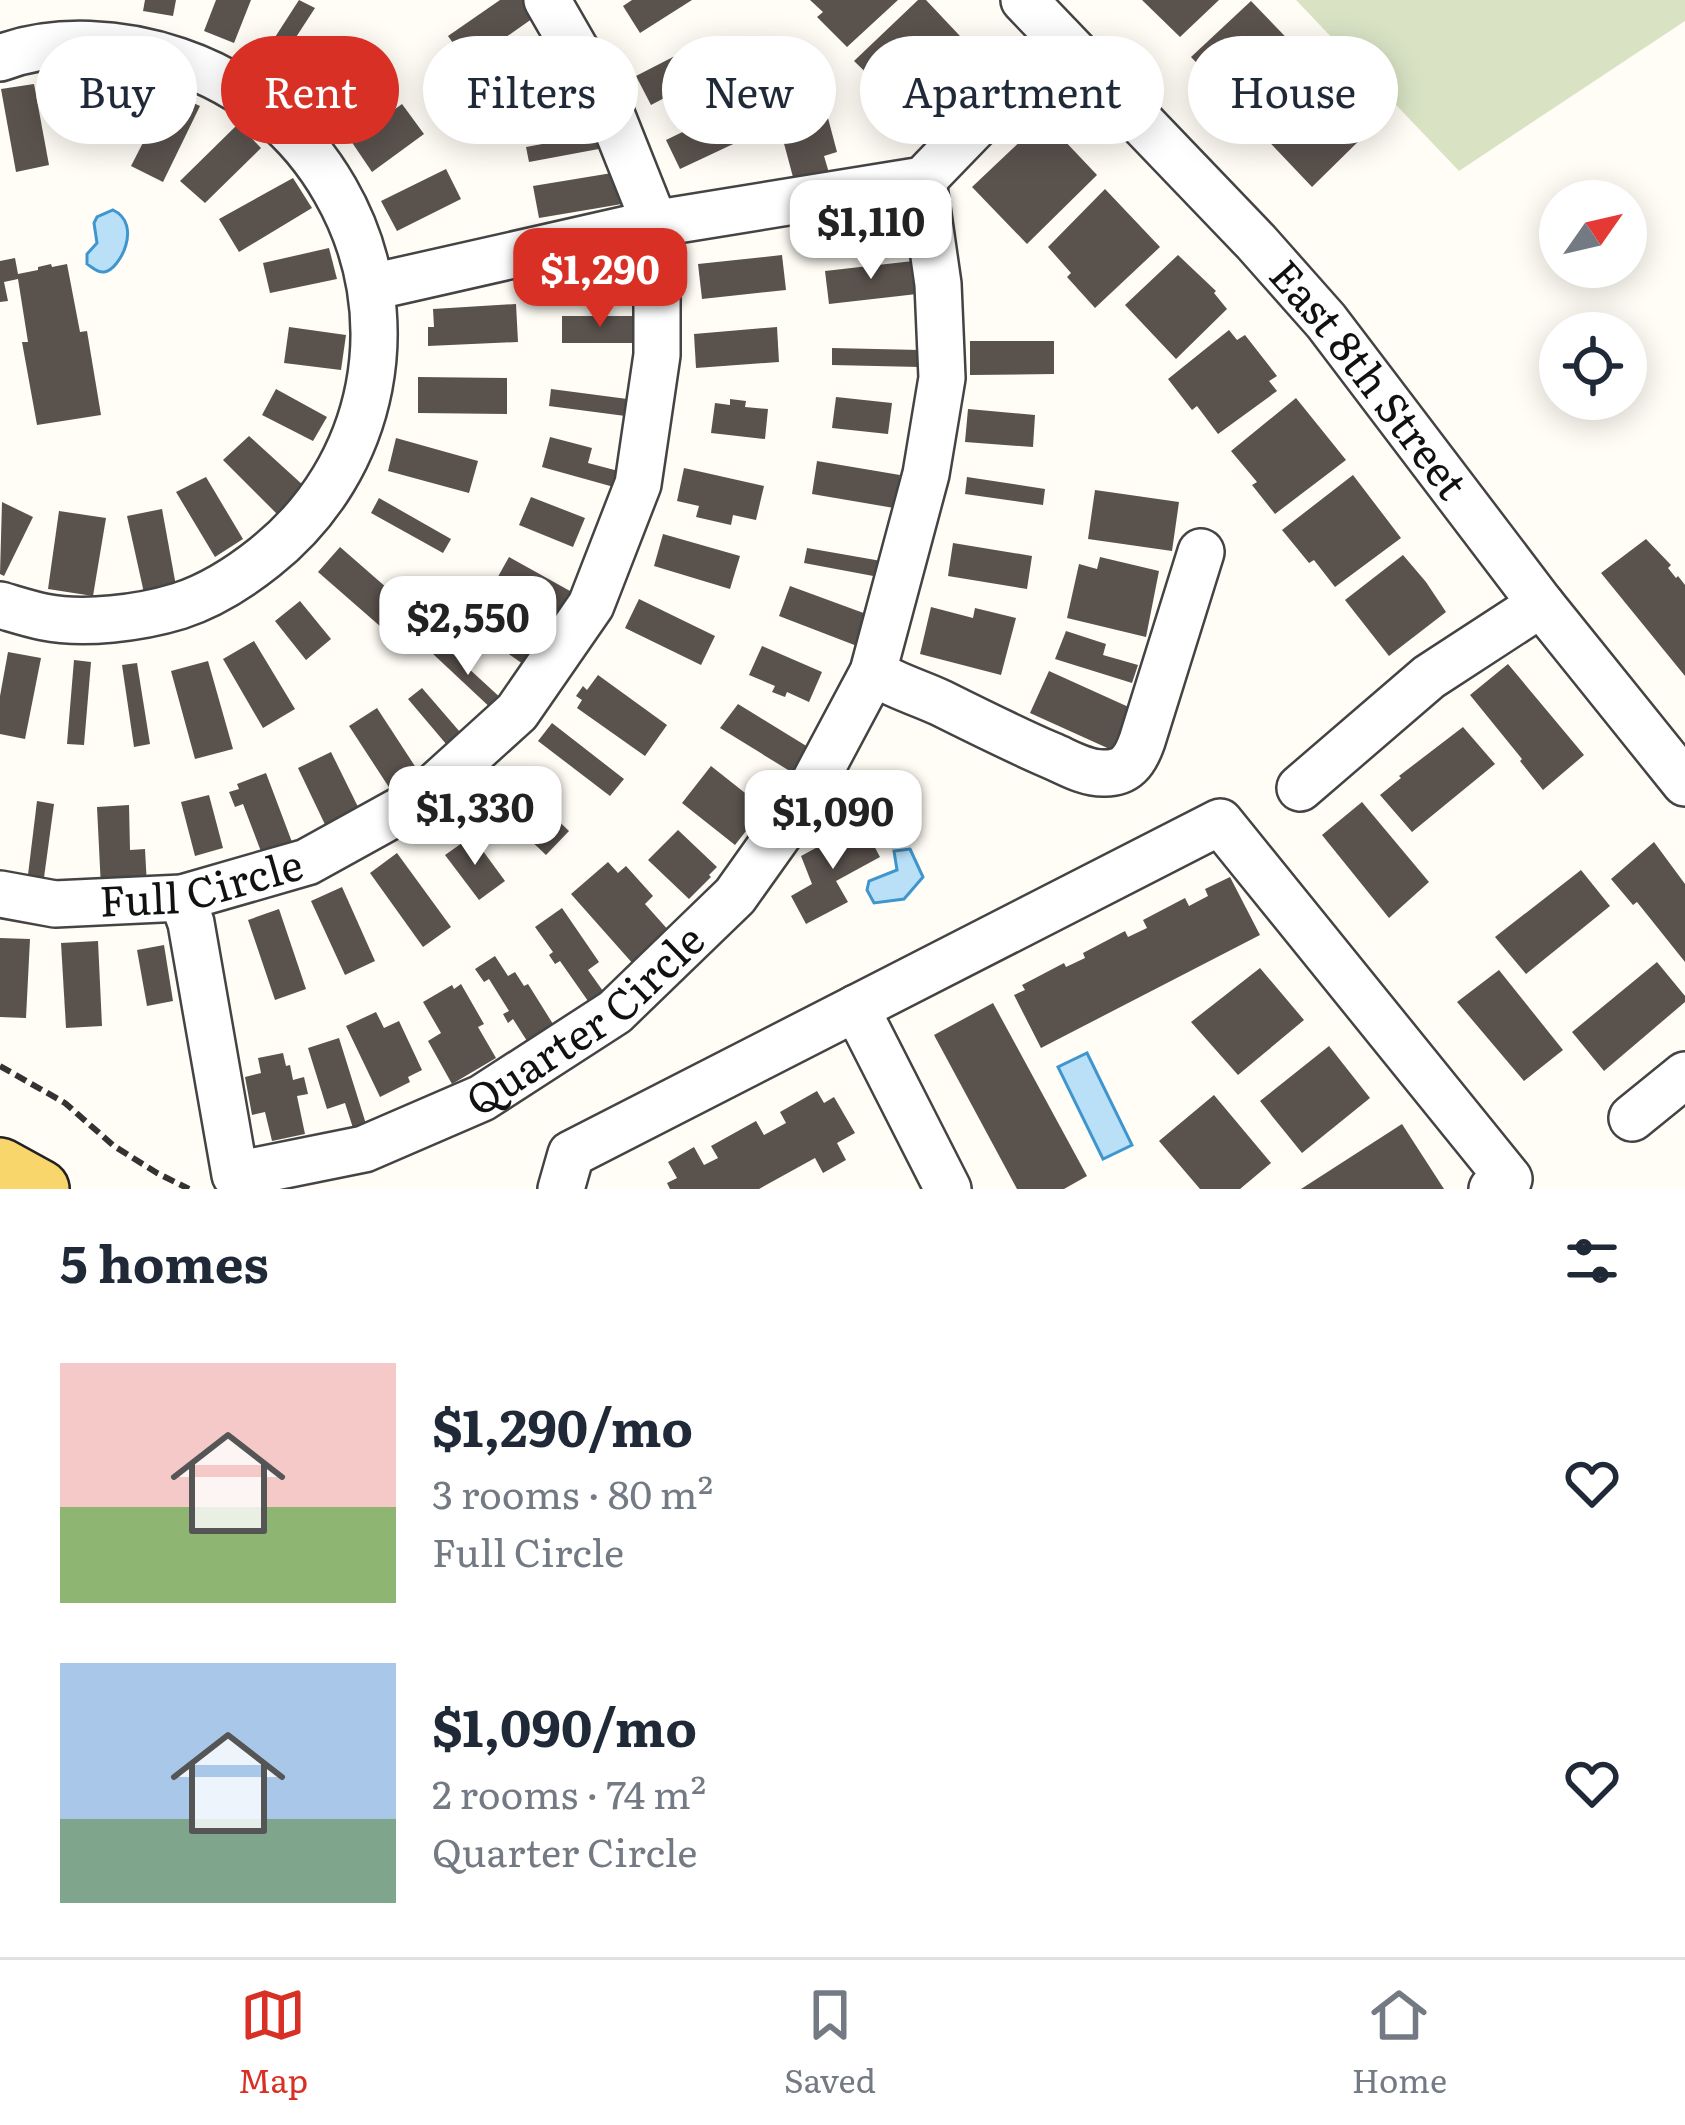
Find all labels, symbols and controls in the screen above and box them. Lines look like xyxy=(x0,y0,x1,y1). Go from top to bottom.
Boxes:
chip: Buy xyxy=(36,36,197,144)
chip: Rent xyxy=(221,36,399,144)
chip: Filters xyxy=(423,36,638,144)
chip: New xyxy=(662,36,836,144)
chip: Apartment xyxy=(860,36,1164,144)
chip: House xyxy=(1188,36,1398,144)
pin: $1,110 xyxy=(773,180,969,282)
north arrow xyxy=(1539,180,1647,288)
map controls xyxy=(1539,180,1647,420)
text: $1,110 xyxy=(817,190,925,248)
pin: $1,290 xyxy=(502,228,698,330)
text: $1,290 xyxy=(540,238,660,296)
street label: East 8th Street xyxy=(1257,244,1484,511)
button: locate xyxy=(1539,312,1647,420)
pin: $2,550 xyxy=(370,576,566,678)
text: $2,550 xyxy=(406,586,530,644)
pin: $1,330 xyxy=(377,766,573,868)
pin: $1,090 xyxy=(735,770,931,872)
text: $1,330 xyxy=(416,776,534,834)
text: $1,090 xyxy=(772,780,894,838)
street label: Full Circle xyxy=(98,831,309,930)
street label: Quarter Circle xyxy=(452,908,717,1129)
text: 5 homes xyxy=(60,1223,269,1299)
icon: filters xyxy=(1559,1228,1625,1294)
text: $1,290/mo xyxy=(432,1387,693,1463)
icon: home xyxy=(156,1411,300,1555)
icon: heart xyxy=(1559,1450,1625,1516)
text: 3 rooms · 80 m² xyxy=(432,1463,713,1521)
text: Full Circle xyxy=(432,1521,624,1579)
text: $1,090/mo xyxy=(432,1687,697,1763)
icon: home xyxy=(156,1711,300,1855)
icon: heart xyxy=(1559,1750,1625,1816)
text: 2 rooms · 74 m² xyxy=(432,1763,706,1821)
text: Quarter Circle xyxy=(432,1821,698,1879)
tab: Map xyxy=(238,1982,308,2103)
tab: Saved xyxy=(784,1982,876,2103)
tab: Home xyxy=(1352,1982,1447,2103)

